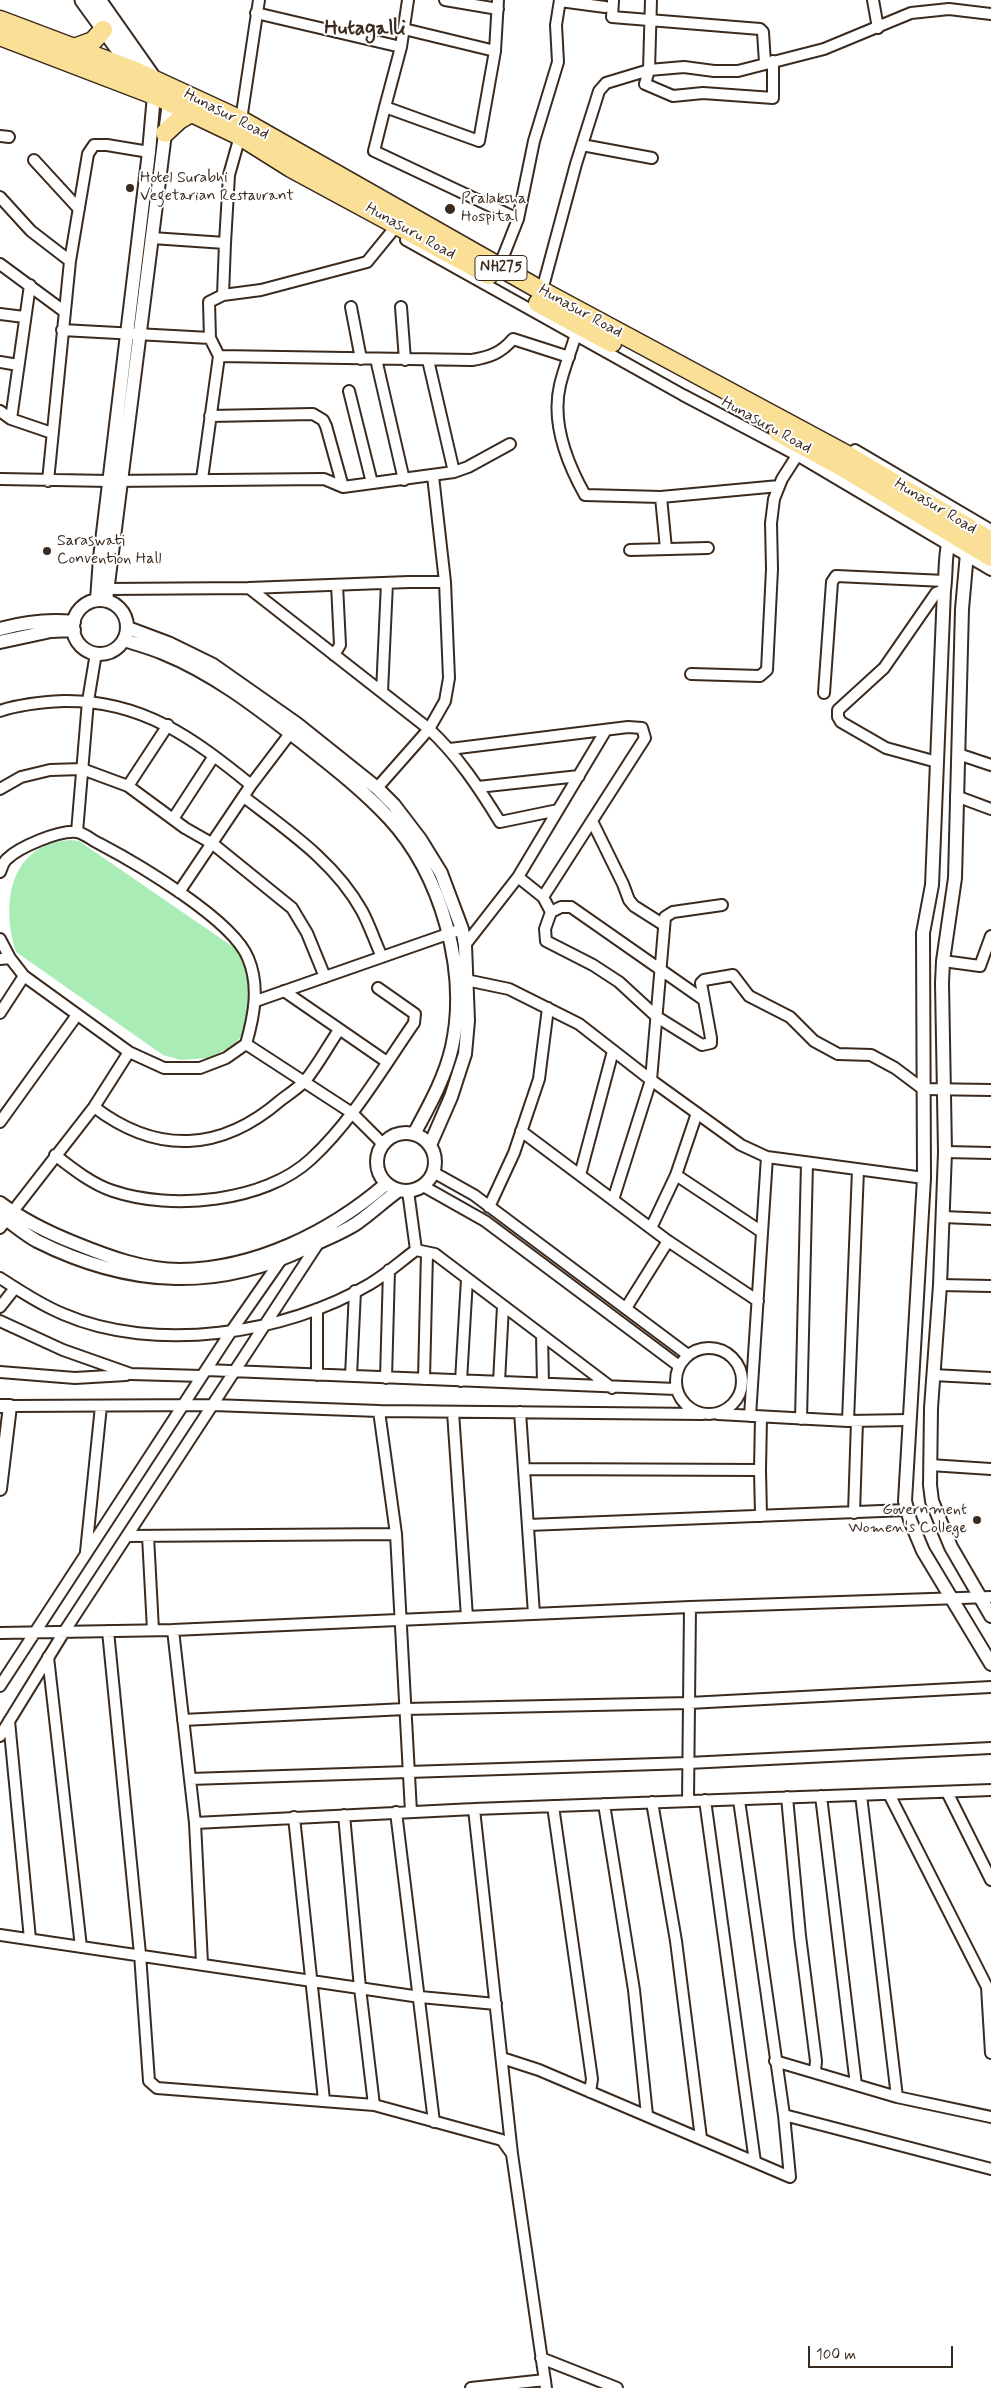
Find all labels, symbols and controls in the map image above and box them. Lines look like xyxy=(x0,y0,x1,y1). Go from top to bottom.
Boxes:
district label: Hutagalli xyxy=(324,17,406,43)
street label: Hunasur Road xyxy=(180,85,272,145)
place label: Hotel Surabhi Vegetarian Restaurant xyxy=(140,169,294,207)
marker: Hotel Surabhi Vegetarian Restaurant xyxy=(124,182,136,194)
place label: Pralaksha Hospital xyxy=(461,190,526,228)
street label: Hunasuru Road xyxy=(362,199,458,265)
marker: Pralaksha Hospital xyxy=(443,202,457,216)
road number: NH275 xyxy=(475,256,527,280)
street label: Hunasur Road xyxy=(535,281,625,343)
street label: Hunasuru Road xyxy=(718,393,814,459)
street label: Hunasur Road xyxy=(890,475,980,539)
place label: Saraswati Convention Hall xyxy=(57,532,162,570)
marker: Saraswati Convention Hall xyxy=(41,545,53,557)
place label: Government Women's College xyxy=(848,1501,967,1539)
marker: Government Women's College xyxy=(971,1514,983,1526)
scale bar xyxy=(811,2336,956,2368)
text: 100 m xyxy=(816,2345,856,2365)

